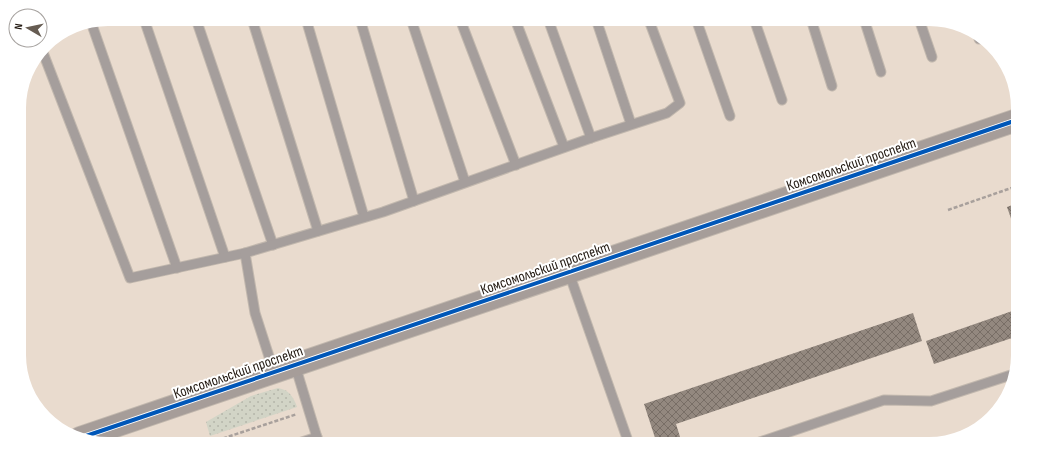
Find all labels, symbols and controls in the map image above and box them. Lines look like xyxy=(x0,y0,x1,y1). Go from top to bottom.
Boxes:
north arrow xyxy=(8,8,48,48)
text: N xyxy=(12,22,26,30)
street label: Комсомольский проспект xyxy=(784,133,918,196)
street label: Комсомольский проспект xyxy=(478,237,612,300)
street label: Комсомольский проспект xyxy=(171,341,305,404)

